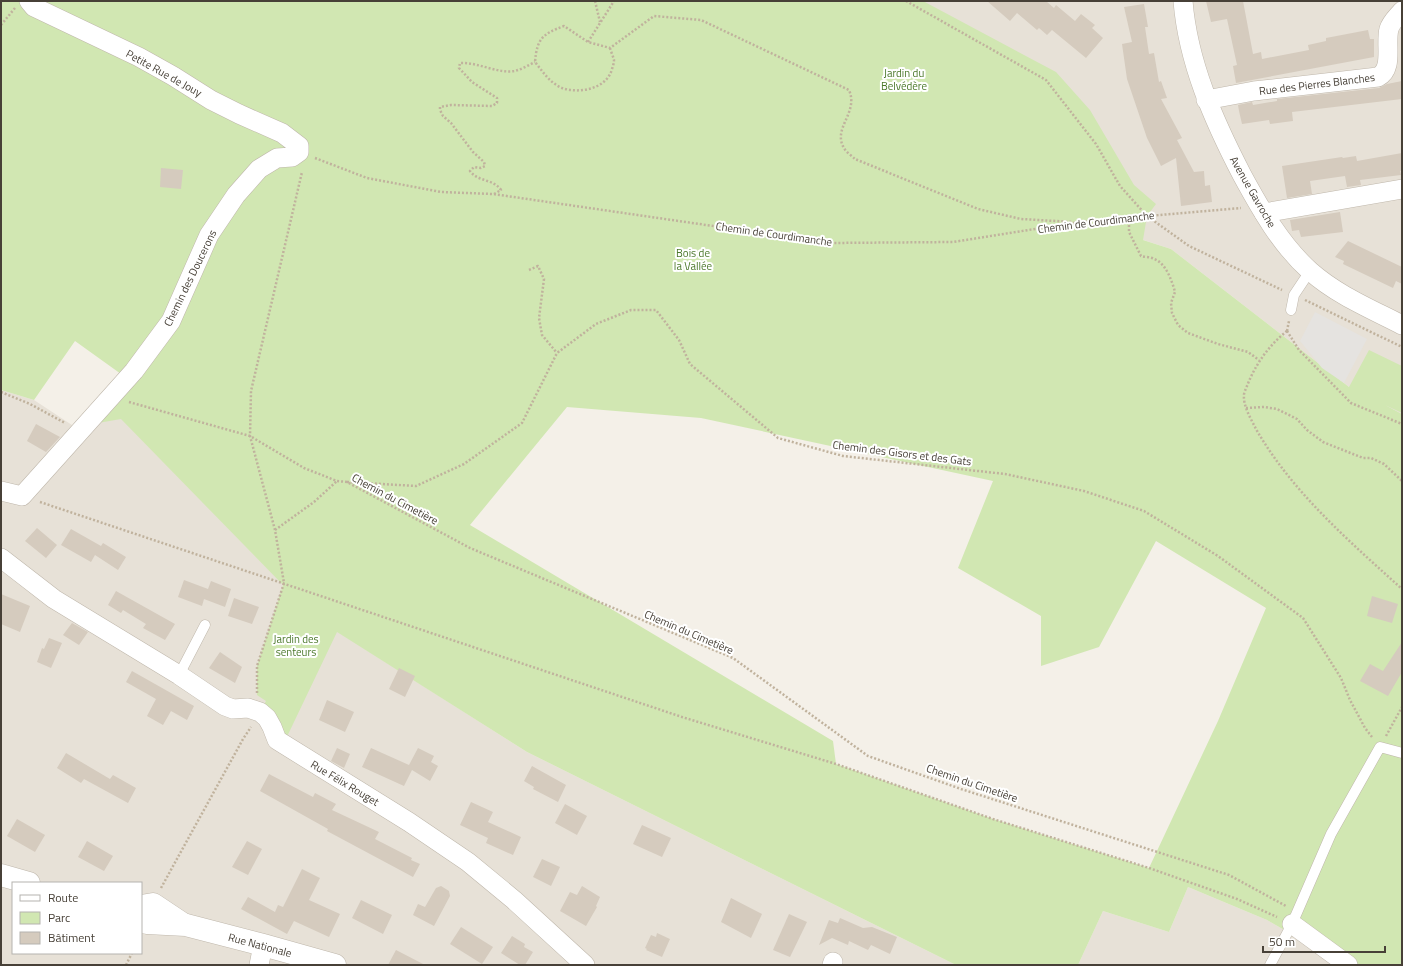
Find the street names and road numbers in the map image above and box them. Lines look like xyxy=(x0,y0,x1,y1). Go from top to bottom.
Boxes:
street label: Petite Rue de Jouy xyxy=(123,46,205,101)
street label: Rue des Pierres Blanches xyxy=(1258,69,1376,99)
street label: Avenue Gavroche xyxy=(1226,153,1280,231)
street label: Chemin de Courdimanche xyxy=(1037,207,1156,237)
street label: Chemin de Courdimanche xyxy=(715,218,834,250)
street label: Chemin des Doucerons xyxy=(160,227,220,329)
street label: Chemin des Gisors et des Gats xyxy=(832,437,972,469)
street label: Chemin du Cimetière xyxy=(349,469,441,529)
street label: Chemin du Cimetière xyxy=(642,606,737,658)
street label: Rue Félix Rouget xyxy=(308,756,382,810)
street label: Chemin du Cimetière xyxy=(924,760,1020,806)
street label: Rue Nationale xyxy=(226,929,294,961)

